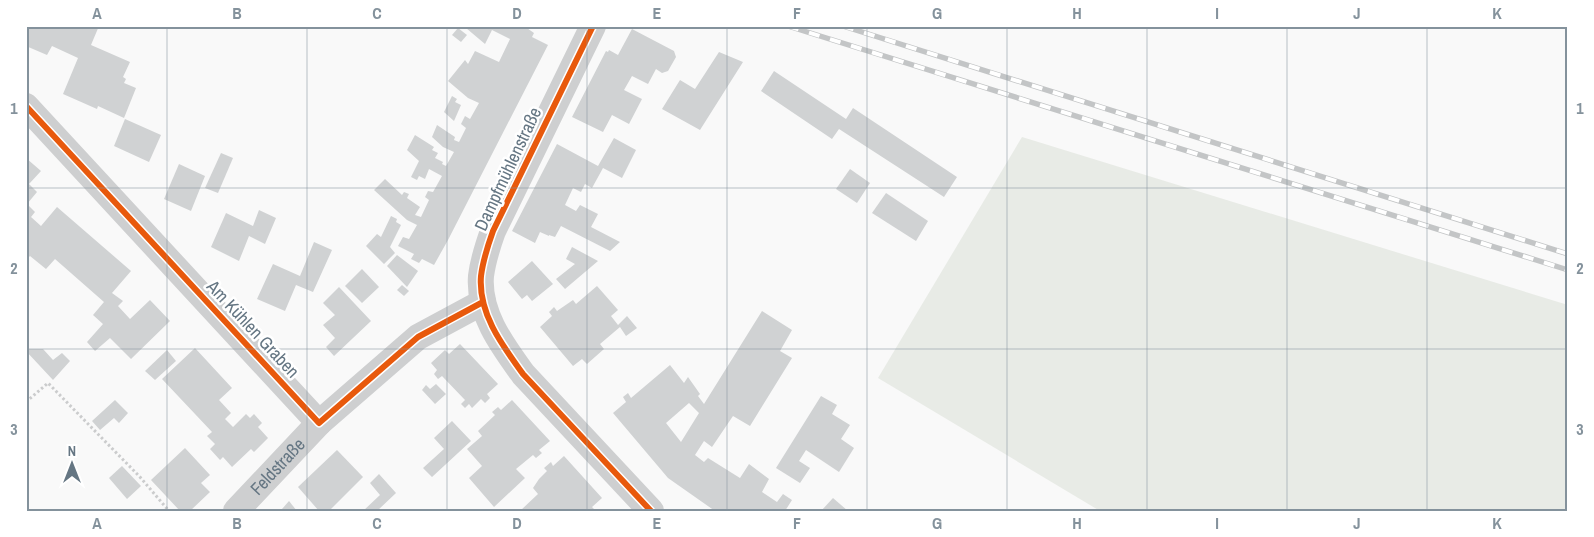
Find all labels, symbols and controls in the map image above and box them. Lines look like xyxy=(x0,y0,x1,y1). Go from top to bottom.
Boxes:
text: A xyxy=(92,2,102,24)
text: B xyxy=(232,2,242,24)
text: C xyxy=(372,2,382,24)
text: D xyxy=(512,2,522,24)
text: E xyxy=(653,2,662,24)
text: F xyxy=(793,2,801,24)
text: G xyxy=(932,2,942,24)
text: H xyxy=(1072,2,1082,24)
text: I xyxy=(1215,2,1219,24)
text: J xyxy=(1353,2,1361,24)
text: K xyxy=(1492,2,1502,24)
text: 1 xyxy=(10,97,18,119)
text: 1 xyxy=(1576,97,1584,119)
street label: Dampfmühlenstraße xyxy=(468,103,547,235)
text: 2 xyxy=(10,257,18,279)
text: 2 xyxy=(1576,257,1584,279)
street label: Am Kühlen Graben xyxy=(201,273,305,383)
text: 3 xyxy=(10,418,18,440)
text: 3 xyxy=(1576,418,1584,440)
street label: Feldstraße xyxy=(244,432,311,500)
north arrow xyxy=(48,440,98,490)
text: N xyxy=(68,442,76,460)
text: A xyxy=(92,512,102,534)
text: B xyxy=(232,512,242,534)
text: C xyxy=(372,512,382,534)
text: D xyxy=(512,512,522,534)
text: E xyxy=(653,512,662,534)
text: F xyxy=(793,512,801,534)
text: G xyxy=(932,512,942,534)
text: H xyxy=(1072,512,1082,534)
text: I xyxy=(1215,512,1219,534)
text: J xyxy=(1353,512,1361,534)
text: K xyxy=(1492,512,1502,534)

